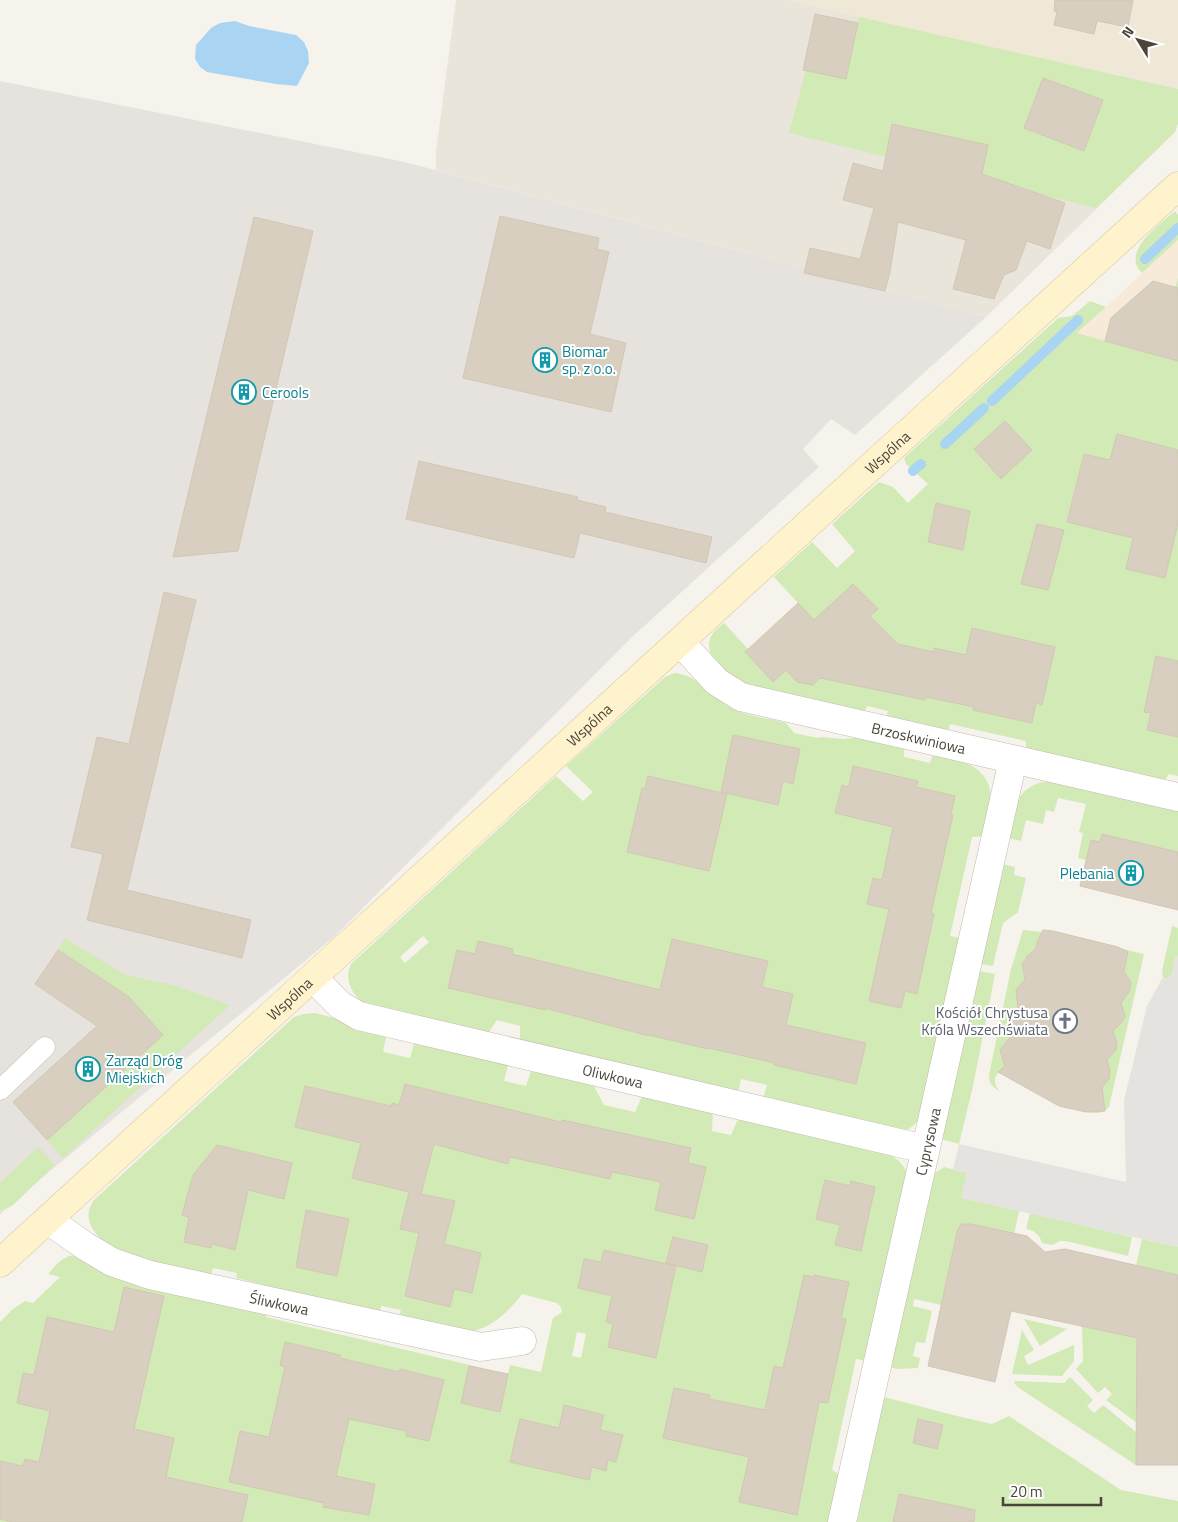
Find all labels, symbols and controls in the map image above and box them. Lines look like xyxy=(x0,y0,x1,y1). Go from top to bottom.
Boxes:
north arrow xyxy=(1113,15,1163,65)
text: N xyxy=(1116,22,1139,42)
place label: Biomar sp. z o.o. xyxy=(562,340,616,380)
building icon: Biomar sp. z o.o. xyxy=(532,347,558,373)
building icon: Cerools xyxy=(231,379,257,405)
place label: Cerools xyxy=(262,381,309,404)
street label: Wspólna xyxy=(859,425,916,479)
street label: Wspólna xyxy=(561,697,617,752)
street label: Brzoskwiniowa xyxy=(869,716,969,760)
building icon: Plebania xyxy=(1118,860,1144,886)
place label: Plebania xyxy=(1060,862,1114,885)
street label: Wspólna xyxy=(261,971,318,1026)
place label: Kościół Chrystusa Króla Wszechświata xyxy=(921,1001,1048,1041)
church icon: Kościół Chrystusa Króla Wszechświata xyxy=(1052,1008,1078,1034)
place label: Zarząd Dróg Miejskich xyxy=(106,1049,183,1089)
building icon: Zarząd Dróg Miejskich xyxy=(75,1056,101,1082)
street label: Oliwkowa xyxy=(580,1057,646,1094)
street label: Cyprysowa xyxy=(909,1105,946,1178)
street label: Śliwkowa xyxy=(247,1285,311,1321)
scale bar xyxy=(1003,1474,1100,1506)
text: 20 m xyxy=(1010,1480,1043,1503)

